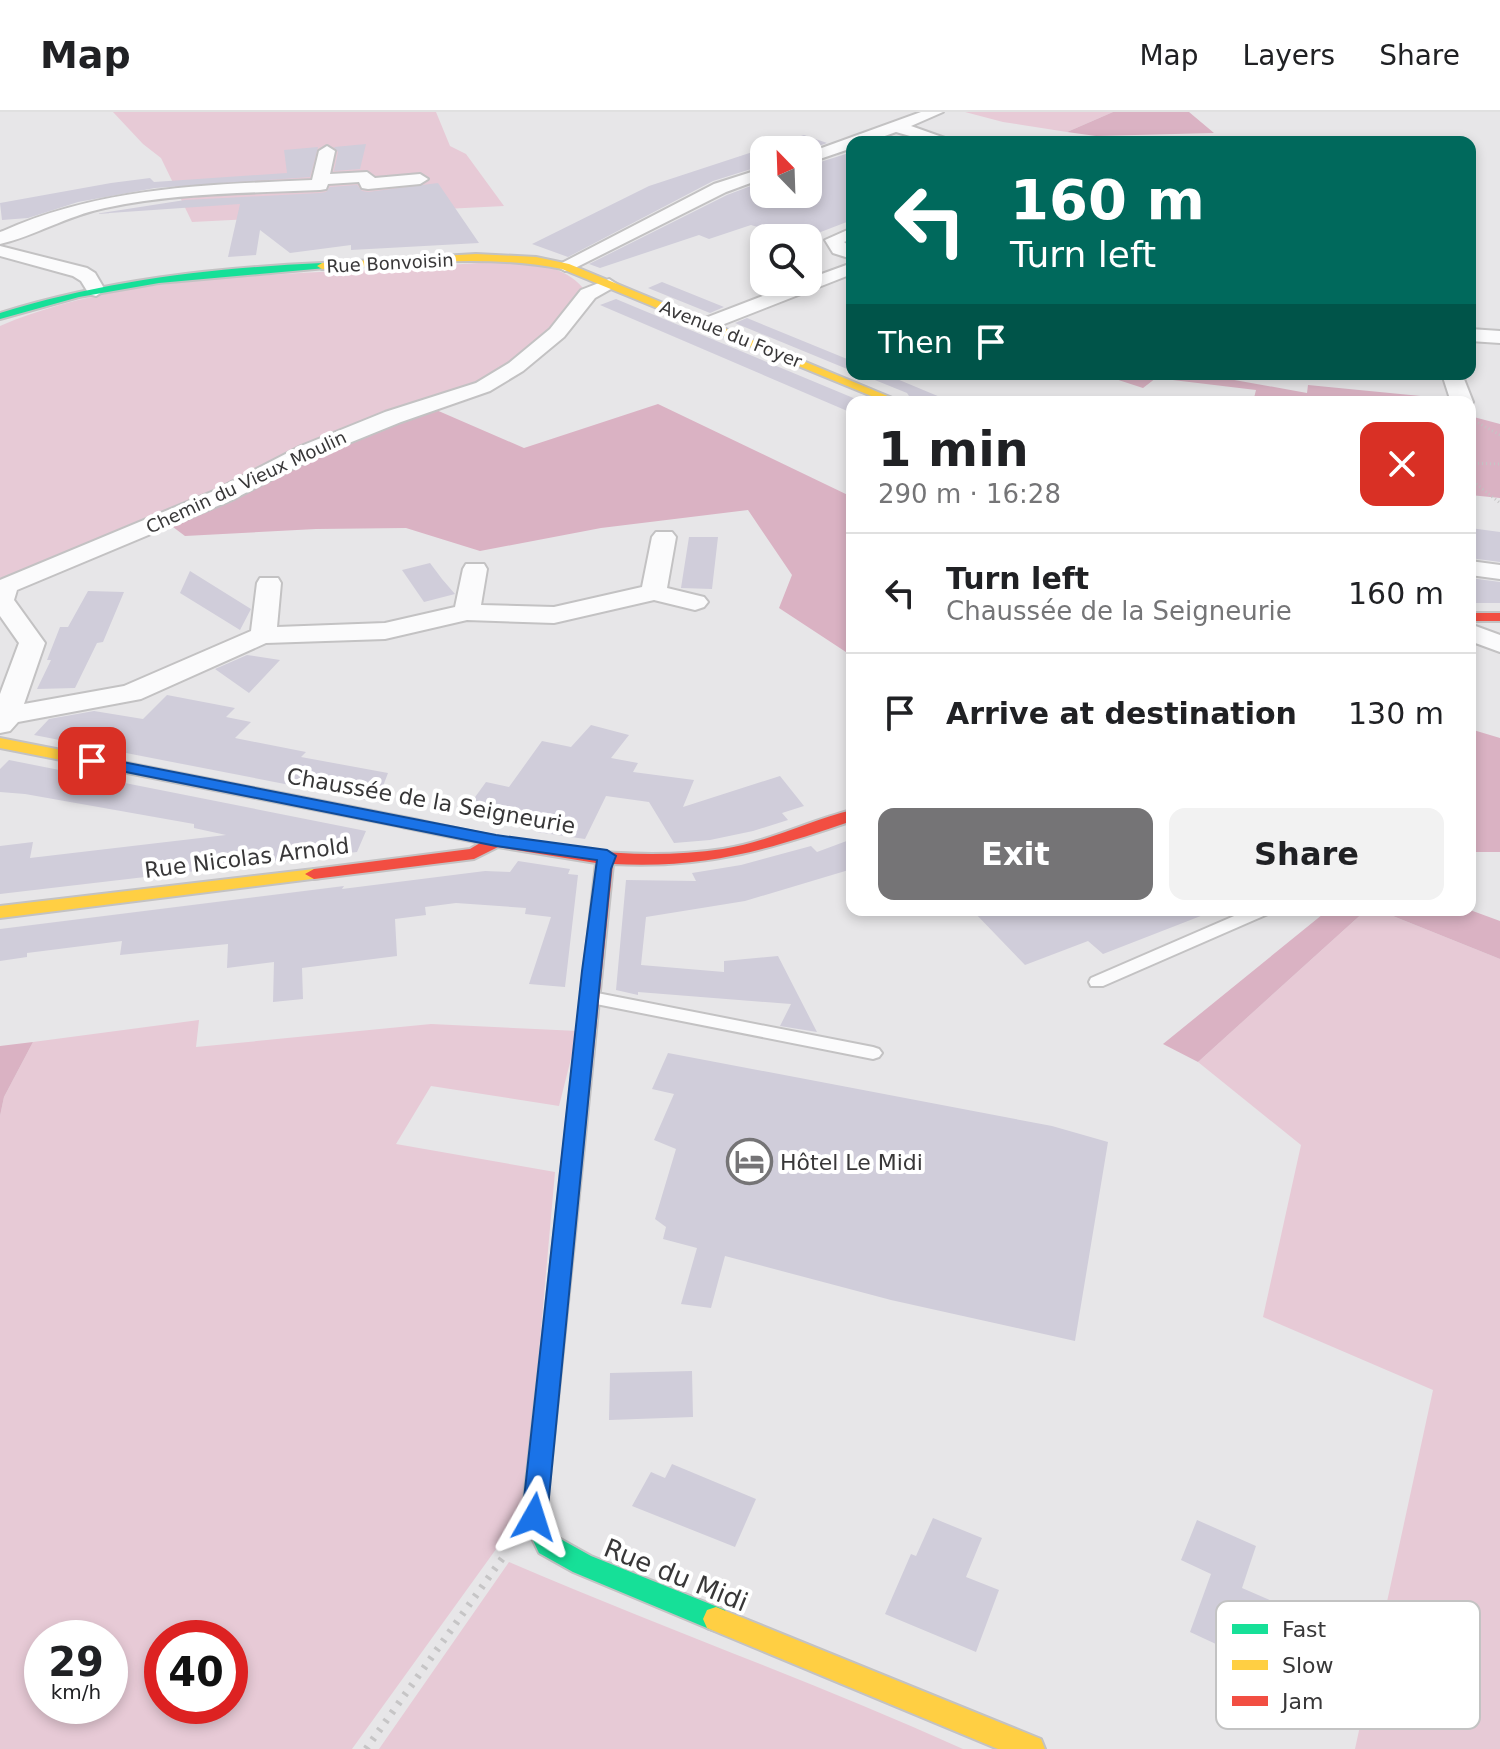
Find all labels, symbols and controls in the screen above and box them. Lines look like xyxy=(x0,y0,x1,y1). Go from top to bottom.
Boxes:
text: Map xyxy=(40,33,131,77)
text: Map xyxy=(1139,39,1199,72)
text: Layers xyxy=(1243,39,1335,72)
text: Share xyxy=(1379,39,1460,72)
north arrow xyxy=(750,136,822,208)
map controls xyxy=(750,136,822,296)
text: 160 m xyxy=(1010,167,1205,232)
icon: left xyxy=(878,168,982,272)
button: search xyxy=(750,224,822,296)
text: Turn left xyxy=(1010,234,1156,275)
street label: Rue Bonvoisin xyxy=(326,249,454,277)
street label: Avenue du Foyer xyxy=(657,296,805,372)
icon: arrive xyxy=(969,320,1013,364)
text: Then xyxy=(878,325,953,360)
text: 1 min xyxy=(878,421,1029,477)
button: close xyxy=(1360,422,1444,506)
street label: Chemin du Vieux Moulin xyxy=(143,426,349,538)
text: 290 m · 16:28 xyxy=(878,479,1061,509)
text: Turn left xyxy=(946,561,1089,596)
icon: left xyxy=(878,571,922,615)
text: 160 m xyxy=(1348,576,1444,611)
text: Chaussée de la Seigneurie xyxy=(946,596,1292,626)
icon: arrive xyxy=(878,691,922,735)
text: Arrive at destination xyxy=(946,696,1297,731)
text: 130 m xyxy=(1348,696,1444,731)
pin xyxy=(58,727,126,795)
icon: arrive xyxy=(70,739,114,783)
street label: Chaussée de la Seigneurie xyxy=(285,763,577,839)
button: Exit xyxy=(878,808,1153,900)
button: Share xyxy=(1169,808,1444,900)
street label: Rue Nicolas Arnold xyxy=(143,833,351,883)
hotel icon: Hôtel Le Midi xyxy=(725,1138,773,1186)
place label: Hôtel Le Midi xyxy=(780,1150,923,1175)
position arrow xyxy=(492,1475,576,1559)
street label: Rue du Midi xyxy=(600,1533,752,1617)
legend xyxy=(1216,1601,1480,1729)
text: Fast xyxy=(1282,1617,1327,1642)
speed limit sign: 40 xyxy=(144,1620,248,1724)
text: 29 xyxy=(48,1639,104,1685)
text: Slow xyxy=(1282,1653,1334,1678)
text: km/h xyxy=(51,1680,101,1704)
text: Jam xyxy=(1280,1689,1323,1714)

